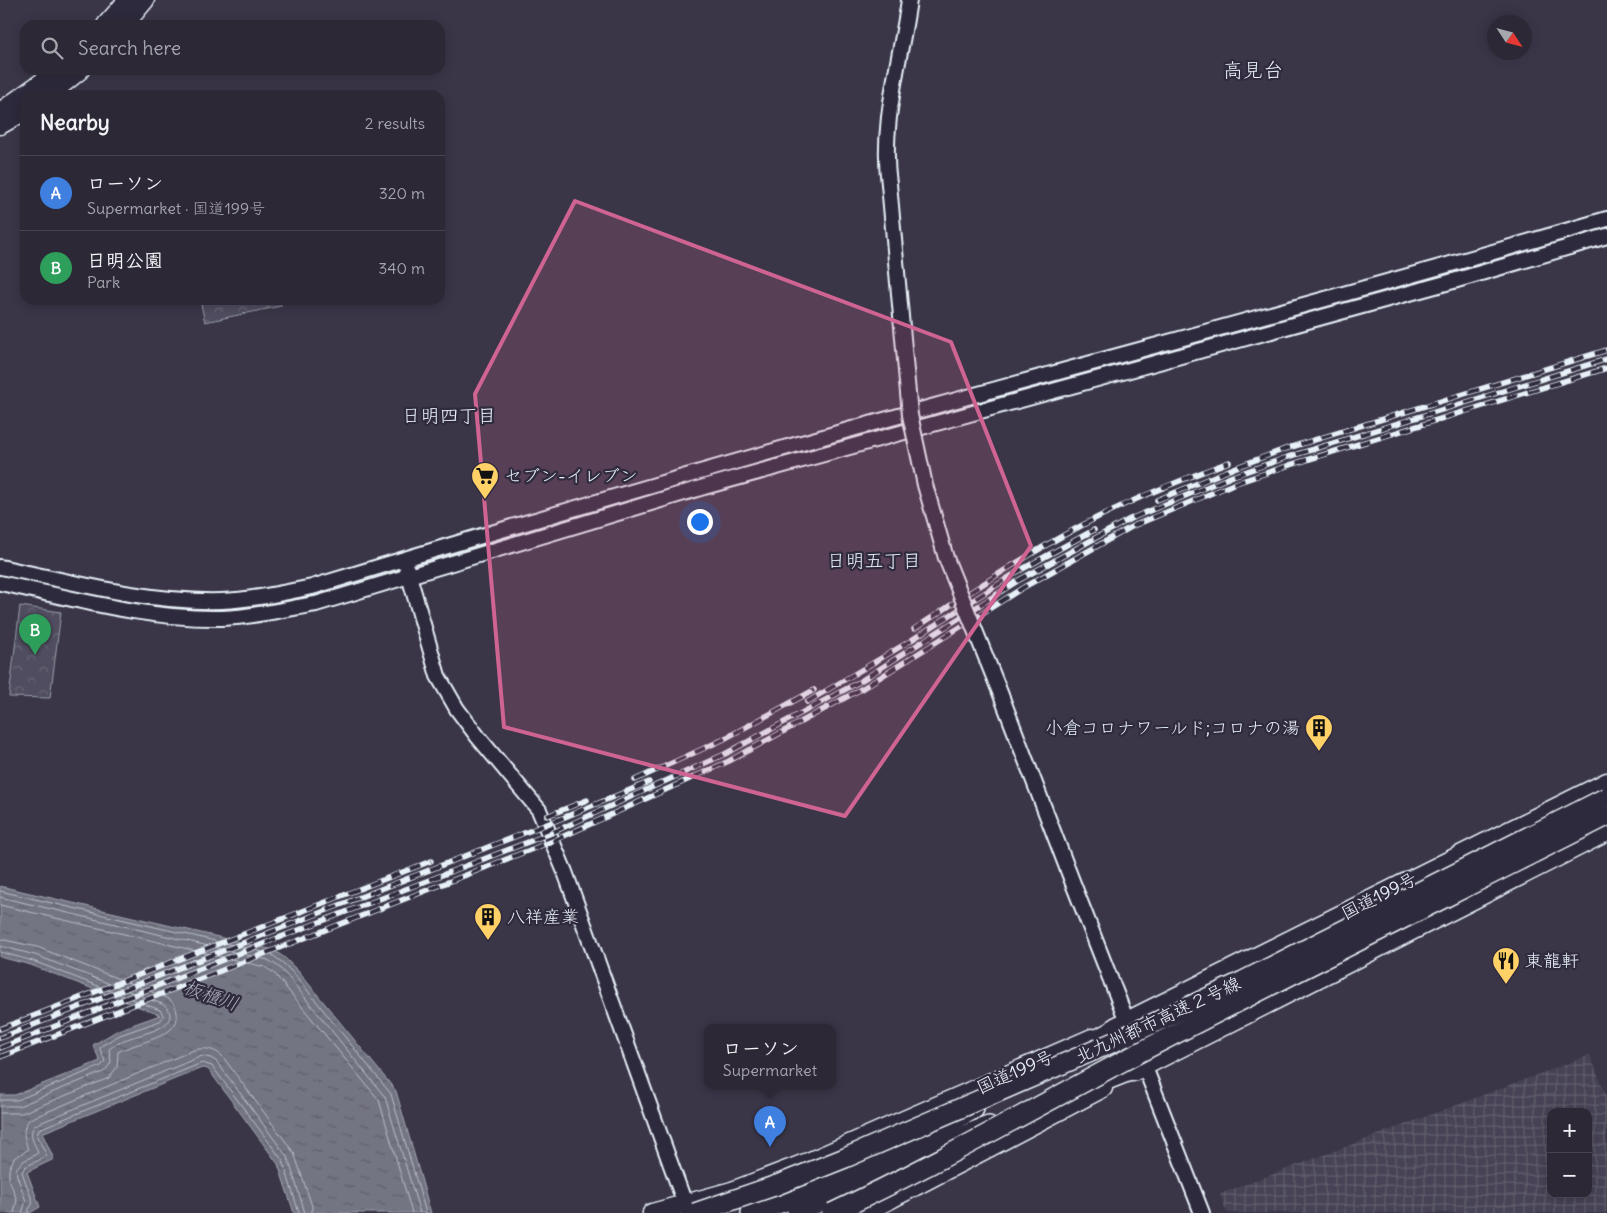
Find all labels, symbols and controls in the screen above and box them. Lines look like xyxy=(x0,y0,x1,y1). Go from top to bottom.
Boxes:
north arrow xyxy=(1487,15,1532,60)
search box xyxy=(20,20,445,75)
icon: search xyxy=(38,34,66,62)
text: Search here xyxy=(78,36,181,60)
district label: 高見台 xyxy=(1223,57,1283,82)
text: Nearby xyxy=(40,109,110,136)
text: 2 results xyxy=(365,113,425,133)
text: ローソン xyxy=(87,171,163,195)
text: A xyxy=(51,183,61,203)
text: 320 m xyxy=(379,183,425,203)
text: Supermarket · 国道199号 xyxy=(87,198,265,218)
text: 日明公園 xyxy=(87,248,163,272)
text: B xyxy=(51,258,61,278)
text: 340 m xyxy=(378,258,425,278)
text: Park xyxy=(87,272,120,292)
district label: 日明四丁目 xyxy=(401,403,497,427)
supermarket icon: セブン-イレブン xyxy=(470,461,500,500)
place label: セブン-イレブン xyxy=(504,464,638,487)
your location xyxy=(687,509,713,535)
district label: 日明五丁目 xyxy=(826,548,922,572)
pin: B xyxy=(19,614,51,655)
building icon: 小倉コロナワールド;コロナの湯 xyxy=(1304,713,1334,752)
place label: 小倉コロナワールド;コロナの湯 xyxy=(1045,716,1300,739)
street label: 国道199号 xyxy=(1337,867,1420,924)
building icon: 八祥産業 xyxy=(473,902,503,941)
place label: 八祥産業 xyxy=(507,905,579,928)
restaurant icon: 東龍軒 xyxy=(1491,946,1521,985)
place label: 東龍軒 xyxy=(1525,949,1579,972)
street label: 北九州都市高速２号線 xyxy=(1071,971,1244,1068)
water label: 板櫃川 xyxy=(180,974,242,1016)
popup xyxy=(704,1024,836,1089)
text: ローソン xyxy=(723,1036,799,1060)
street label: 国道199号 xyxy=(973,1044,1057,1099)
text: Supermarket xyxy=(723,1060,817,1080)
pin: A xyxy=(754,1106,786,1147)
map controls xyxy=(1547,1108,1592,1198)
button: + xyxy=(1547,1108,1592,1153)
button: − xyxy=(1547,1153,1592,1198)

